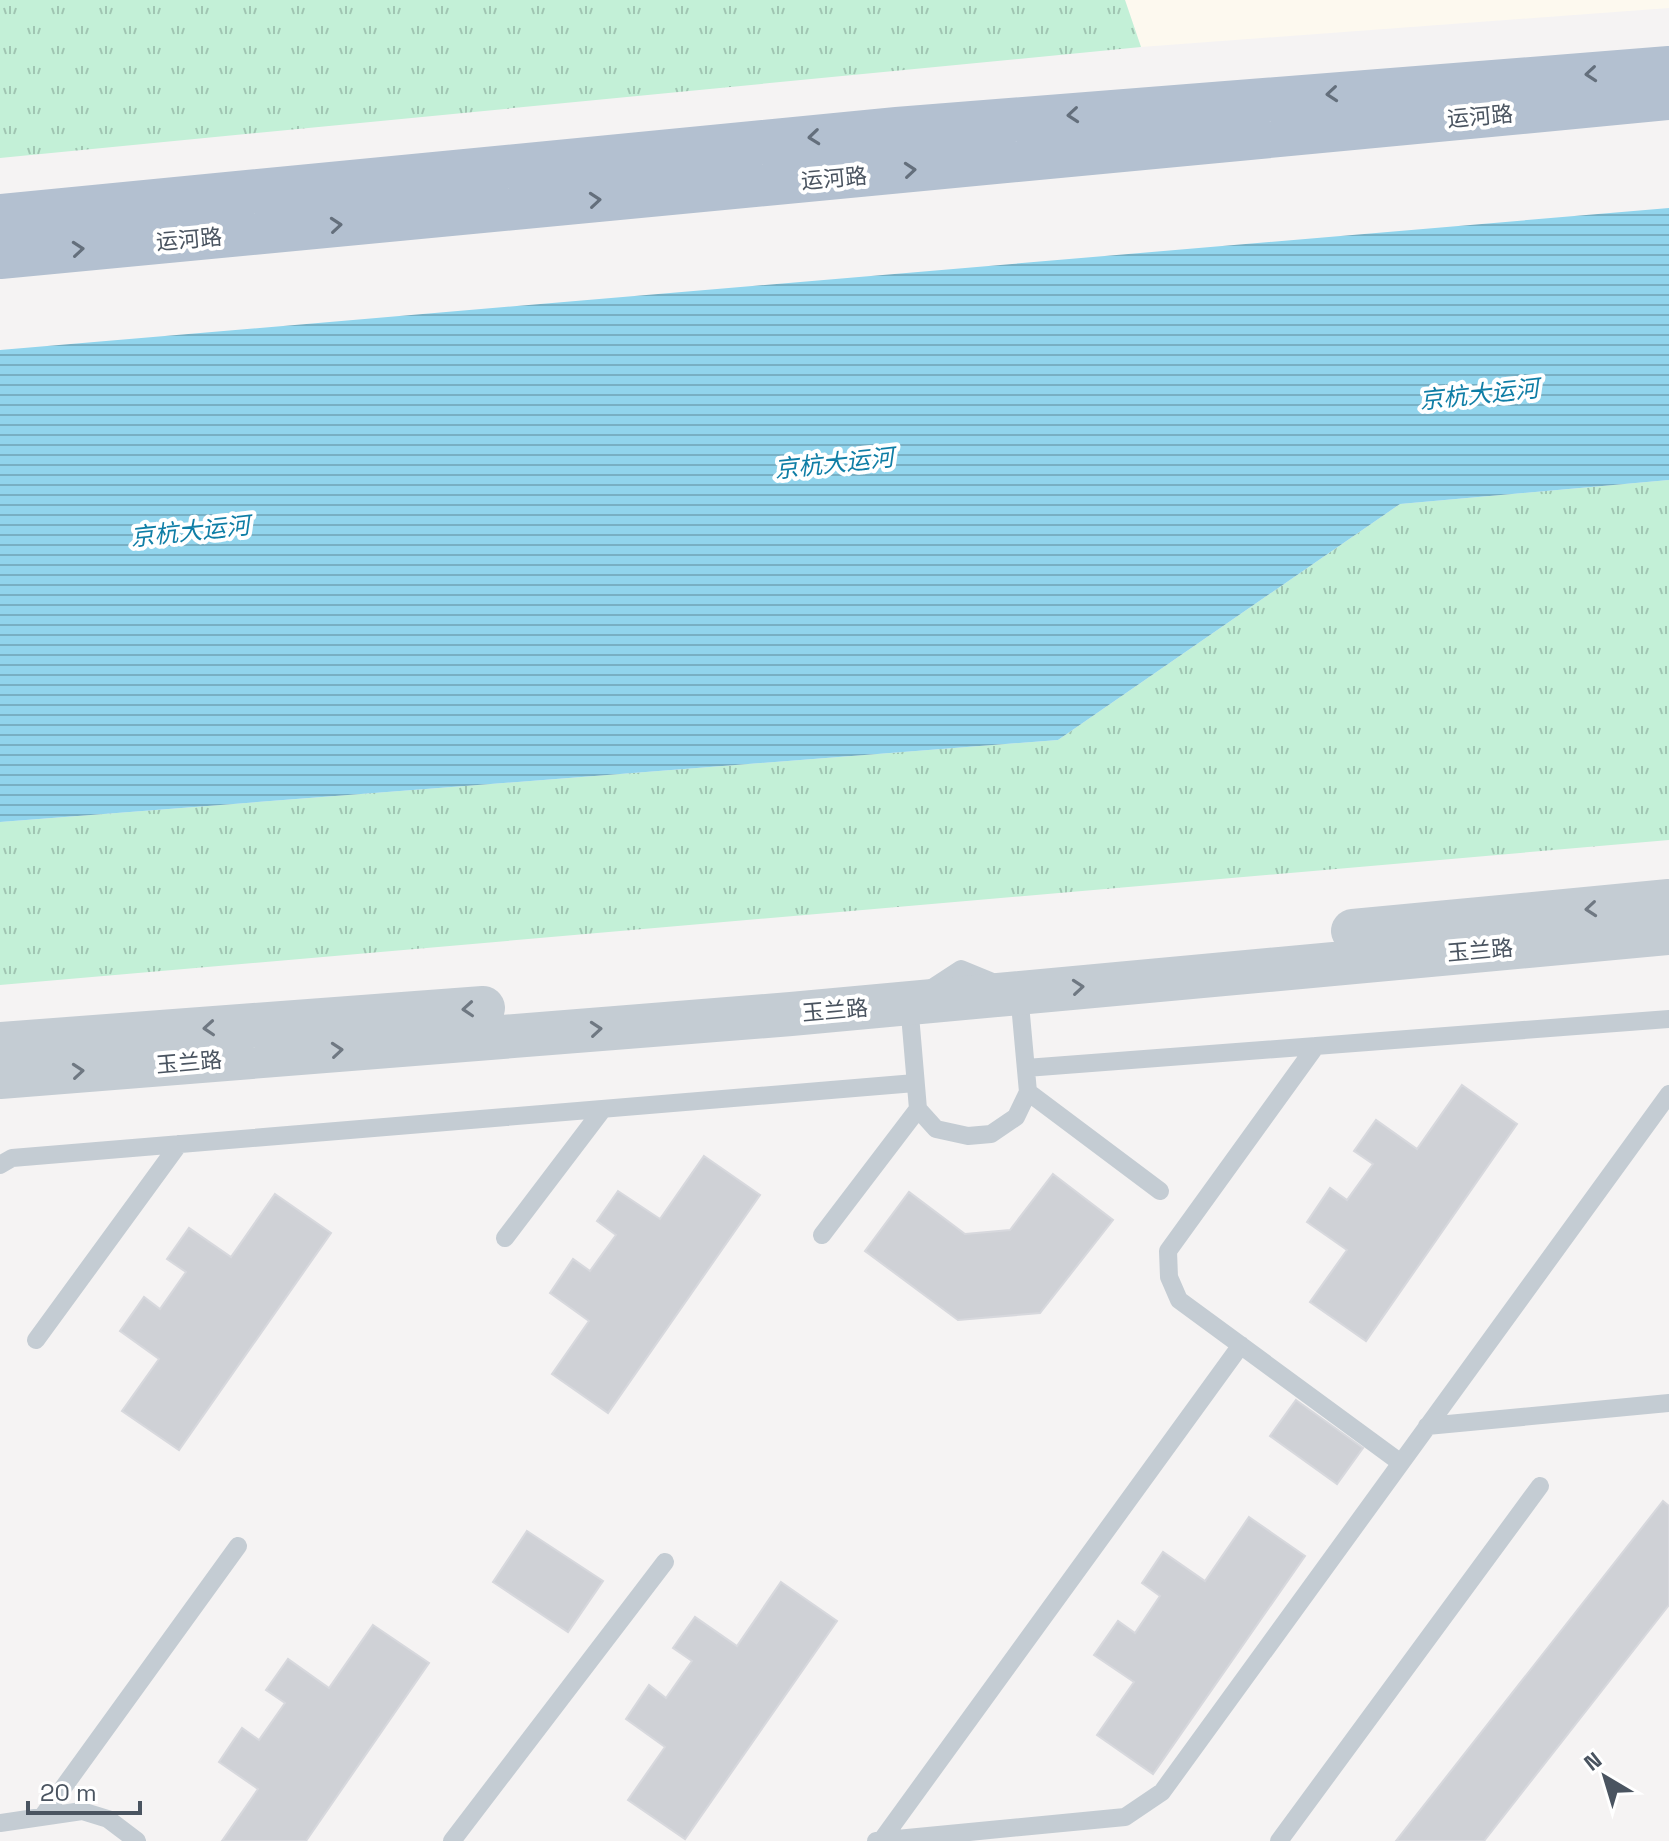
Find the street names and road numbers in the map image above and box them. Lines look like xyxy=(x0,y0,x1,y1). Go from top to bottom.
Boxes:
street label: 运河路 xyxy=(1446,99,1514,133)
street label: 运河路 xyxy=(800,161,868,195)
street label: 运河路 xyxy=(155,222,223,256)
street label: 玉兰路 xyxy=(1446,933,1514,967)
street label: 玉兰路 xyxy=(801,993,869,1027)
street label: 玉兰路 xyxy=(155,1045,223,1079)

